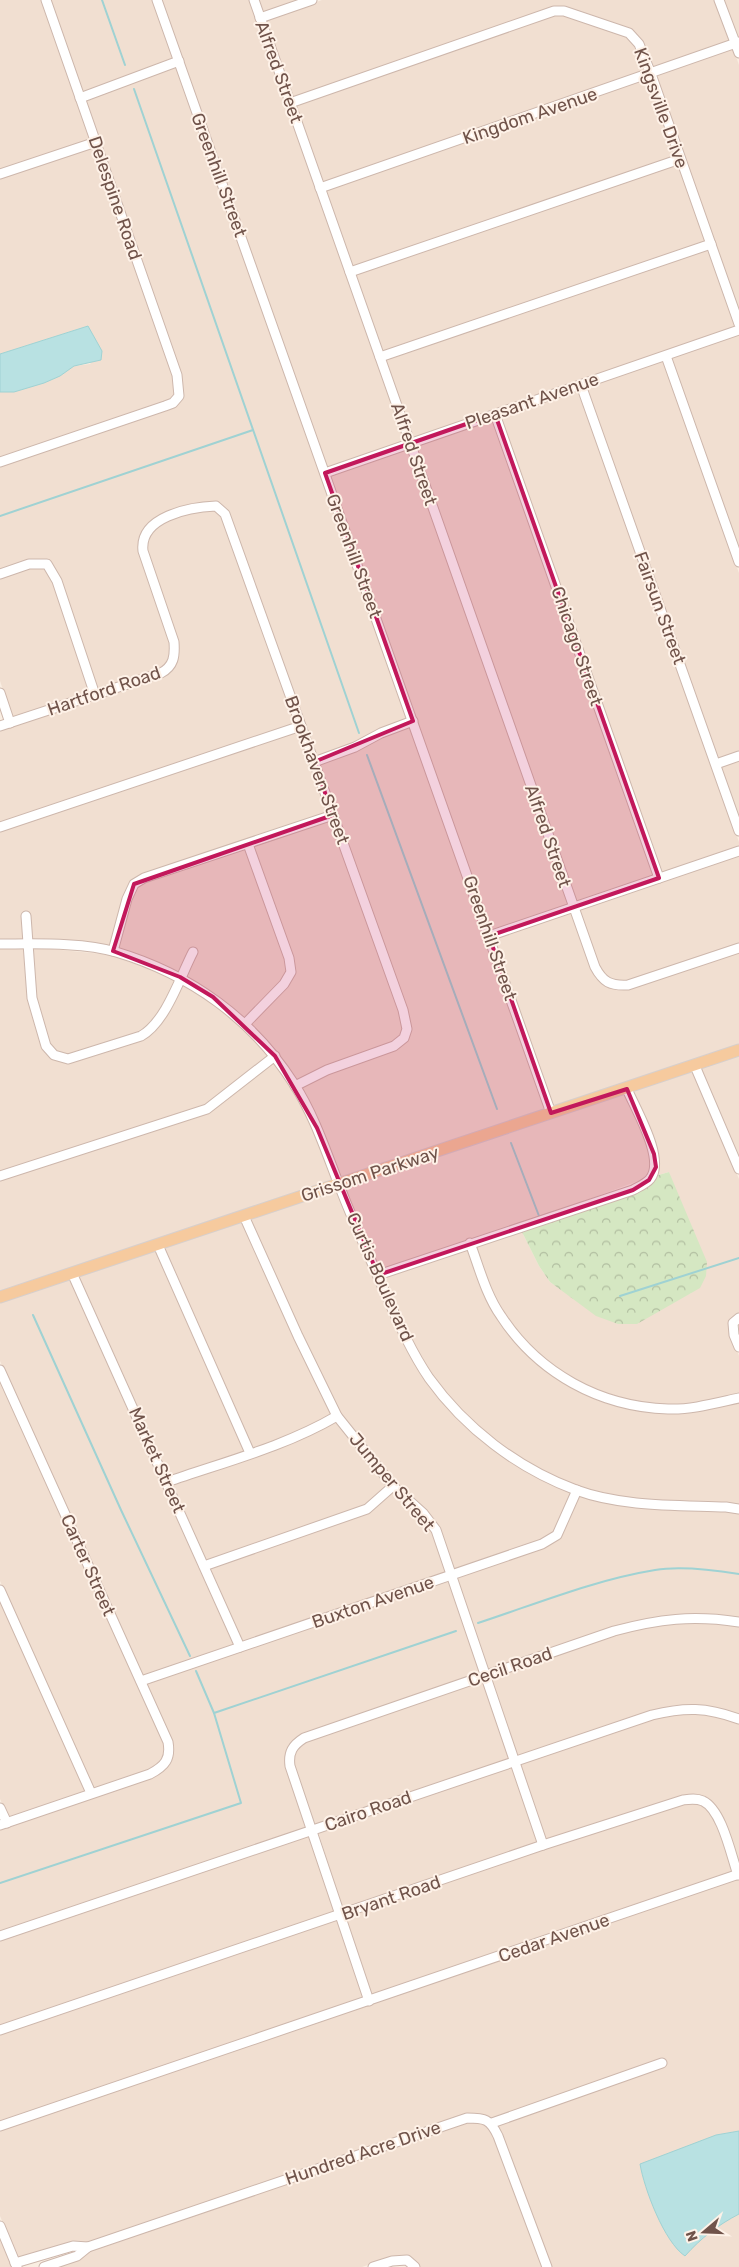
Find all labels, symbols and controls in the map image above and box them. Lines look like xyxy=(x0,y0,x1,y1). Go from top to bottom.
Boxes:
street label: Alfred Street xyxy=(250,18,308,126)
street label: Kingsville Drive xyxy=(629,45,693,171)
street label: Kingdom Avenue xyxy=(460,83,600,149)
street label: Greenhill Street xyxy=(186,110,252,240)
street label: Delespine Road xyxy=(84,133,146,263)
street label: Pleasant Avenue xyxy=(462,368,602,434)
street label: Alfred Street xyxy=(386,400,442,508)
street label: Greenhill Street xyxy=(321,491,387,621)
street label: Fairsun Street xyxy=(629,549,691,667)
street label: Chicago Street xyxy=(546,583,608,709)
street label: Hartford Road xyxy=(45,661,163,721)
street label: Brookhaven Street xyxy=(280,693,354,847)
street label: Alfred Street xyxy=(520,782,576,890)
street label: Greenhill Street xyxy=(458,873,522,1003)
street label: Grissom Parkway xyxy=(298,1141,442,1207)
street label: Curtis Boulevard xyxy=(342,1209,418,1345)
street label: Market Street xyxy=(124,1404,190,1516)
street label: Jumper Street xyxy=(344,1428,440,1536)
street label: Carter Street xyxy=(56,1511,120,1619)
street label: Buxton Avenue xyxy=(309,1571,437,1633)
street label: Cecil Road xyxy=(465,1642,555,1692)
street label: Cairo Road xyxy=(322,1786,414,1836)
street label: Bryant Road xyxy=(339,1871,443,1925)
street label: Cedar Avenue xyxy=(496,1909,612,1967)
street label: Hundred Acre Drive xyxy=(282,2116,444,2190)
north arrow xyxy=(679,2207,729,2257)
text: N xyxy=(683,2229,702,2244)

